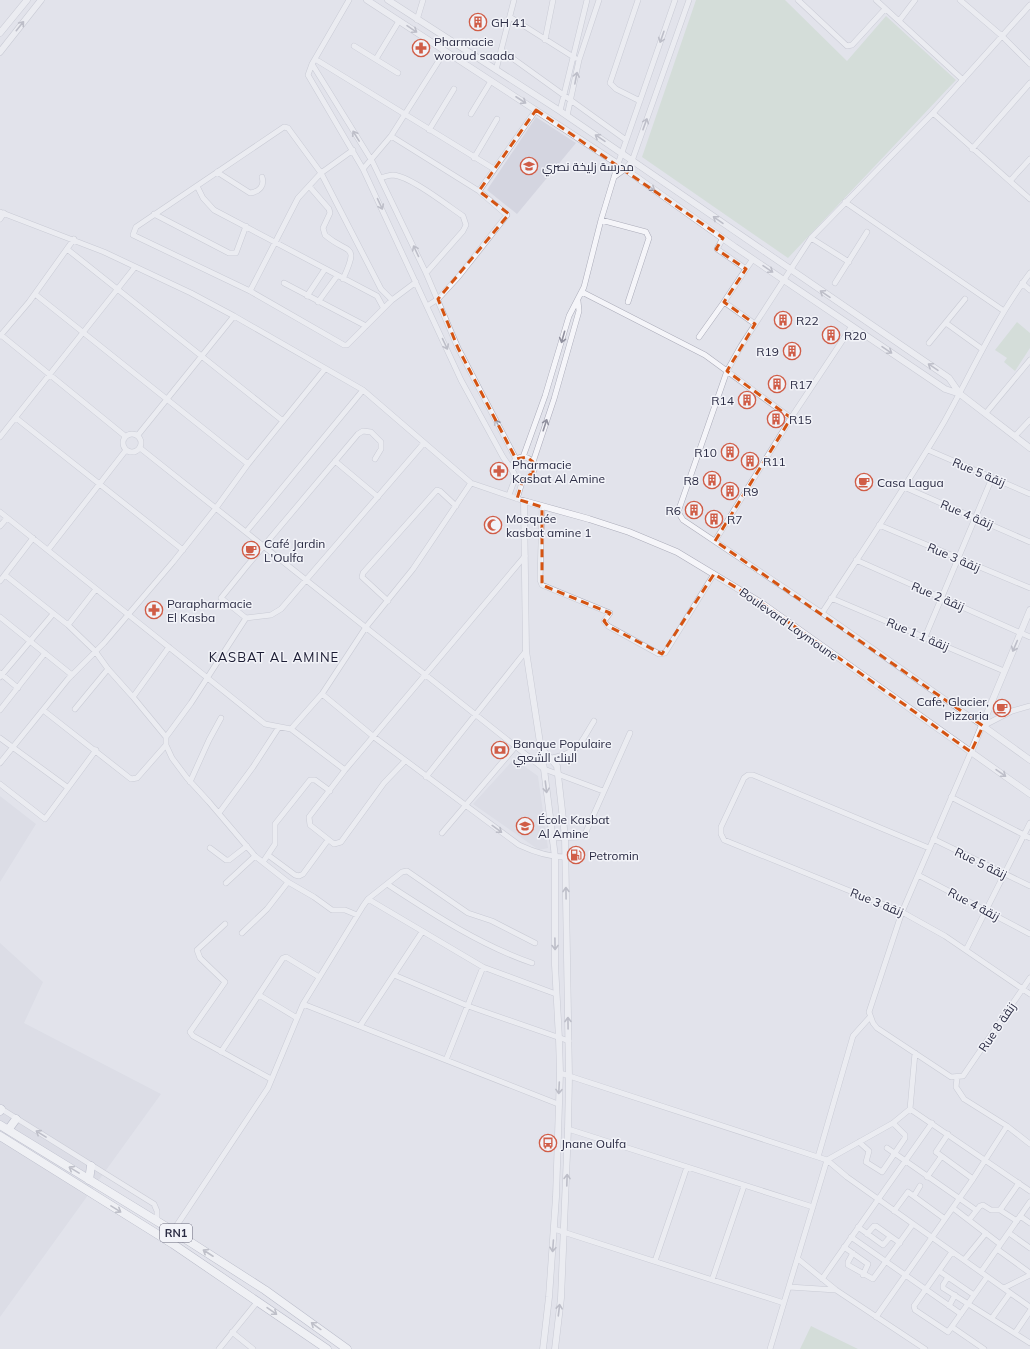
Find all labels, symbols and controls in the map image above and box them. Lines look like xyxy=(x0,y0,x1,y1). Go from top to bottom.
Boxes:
building icon: GH 41 xyxy=(468,12,488,32)
place label: GH 41 xyxy=(491,15,527,30)
one-way arrow xyxy=(16,20,25,31)
one-way arrow xyxy=(406,25,417,34)
one-way arrow xyxy=(658,30,666,42)
place label: Pharmacie woroud saada xyxy=(434,34,514,63)
pharmacy icon: Pharmacie woroud saada xyxy=(411,38,431,58)
one-way arrow xyxy=(572,72,580,85)
one-way arrow xyxy=(515,96,526,104)
one-way arrow xyxy=(642,118,650,130)
one-way arrow xyxy=(352,130,360,142)
one-way arrow xyxy=(594,134,605,142)
school or university icon: مدرسة زليخة نصري xyxy=(519,156,539,176)
place label: مدرسة زليخة نصري xyxy=(542,159,634,177)
one-way arrow xyxy=(644,183,655,191)
one-way arrow xyxy=(377,198,384,210)
one-way arrow xyxy=(713,216,724,224)
one-way arrow xyxy=(412,245,419,257)
one-way arrow xyxy=(762,265,773,273)
one-way arrow xyxy=(820,290,831,298)
building icon: R22 xyxy=(773,310,793,330)
place label: R22 xyxy=(796,313,819,328)
building icon: R20 xyxy=(821,325,841,345)
place label: R20 xyxy=(844,328,867,343)
one-way arrow xyxy=(559,330,566,343)
one-way arrow xyxy=(441,338,449,350)
building icon: R19 xyxy=(782,341,802,361)
place label: R19 xyxy=(756,344,779,359)
one-way arrow xyxy=(882,345,893,354)
one-way arrow xyxy=(927,363,938,371)
building icon: R17 xyxy=(767,374,787,394)
place label: R17 xyxy=(790,377,813,392)
building icon: R14 xyxy=(737,390,757,410)
place label: R14 xyxy=(711,393,734,408)
building icon: R15 xyxy=(766,409,786,429)
place label: R15 xyxy=(789,412,812,427)
one-way arrow xyxy=(494,419,501,431)
one-way arrow xyxy=(542,419,549,432)
building icon: R10 xyxy=(720,442,740,462)
place label: R10 xyxy=(694,445,717,460)
building icon: R11 xyxy=(740,451,760,471)
place label: R11 xyxy=(763,454,786,469)
street label: Rue 5 زنقة xyxy=(950,454,1008,490)
place label: Pharmacie Kasbat Al Amine xyxy=(512,457,605,486)
pharmacy icon: Pharmacie Kasbat Al Amine xyxy=(489,461,509,481)
building icon: R8 xyxy=(702,470,722,490)
cafe icon: Casa Lagua xyxy=(854,472,874,492)
place label: R8 xyxy=(683,473,699,488)
place label: Casa Lagua xyxy=(877,475,944,490)
building icon: R9 xyxy=(720,481,740,501)
place label: R9 xyxy=(743,484,759,499)
street label: Rue 4 زنقة xyxy=(938,496,996,532)
building icon: R6 xyxy=(684,500,704,520)
place label: R6 xyxy=(665,503,681,518)
building icon: R7 xyxy=(704,509,724,529)
place label: Mosquée kasbat amine 1 xyxy=(506,511,592,540)
place label: R7 xyxy=(727,512,743,527)
mosque icon: Mosquée kasbat amine 1 xyxy=(483,515,503,535)
place label: Café Jardin L'Oulfa xyxy=(264,536,325,565)
street label: Rue 3 زنقة xyxy=(925,539,983,575)
cafe icon: Café Jardin L'Oulfa xyxy=(241,540,261,560)
street label: Rue 2 زنقة xyxy=(909,578,967,614)
street label: Boulevard Laymoune xyxy=(737,584,841,664)
place label: Parapharmacie El Kasba xyxy=(167,596,252,625)
pharmacy icon: Parapharmacie El Kasba xyxy=(144,600,164,620)
street label: Rue 1 زنقة 1 xyxy=(884,614,952,654)
one-way arrow xyxy=(1010,639,1018,651)
district label: KASBAT AL AMINE xyxy=(209,649,339,665)
place label: Cafe, Glacier, Pizzaria xyxy=(917,694,989,723)
cafe icon: Cafe, Glacier, Pizzaria xyxy=(992,698,1012,718)
place label: Banque Populaire البنك الشعبي xyxy=(513,736,611,768)
bank icon: Banque Populaire البنك الشعبي xyxy=(490,740,510,760)
one-way arrow xyxy=(995,769,1006,777)
one-way arrow xyxy=(543,780,550,793)
place label: École Kasbat Al Amine xyxy=(538,812,610,841)
school or university icon: École Kasbat Al Amine xyxy=(515,816,535,836)
one-way arrow xyxy=(491,825,502,833)
street label: Rue 5 زنقة xyxy=(952,844,1010,882)
fuel station icon: Petromin xyxy=(566,845,586,865)
place label: Petromin xyxy=(589,848,639,863)
street label: Rue 4 زنقة xyxy=(946,884,1002,924)
street label: Rue 3 زنقة xyxy=(848,885,906,919)
one-way arrow xyxy=(562,887,570,900)
one-way arrow xyxy=(551,937,559,950)
street label: Rue 8 زنقة xyxy=(975,1000,1019,1054)
one-way arrow xyxy=(564,1017,572,1030)
one-way arrow xyxy=(555,1081,563,1094)
one-way arrow xyxy=(35,1130,47,1138)
bus stop icon: Jnane Oulfa xyxy=(538,1133,558,1153)
place label: Jnane Oulfa xyxy=(561,1136,626,1151)
one-way arrow xyxy=(68,1166,80,1174)
one-way arrow xyxy=(563,1174,570,1187)
one-way arrow xyxy=(110,1205,122,1213)
road number: RN1 xyxy=(160,1224,192,1242)
one-way arrow xyxy=(549,1239,556,1252)
one-way arrow xyxy=(202,1249,214,1257)
one-way arrow xyxy=(555,1304,563,1317)
one-way arrow xyxy=(266,1307,277,1315)
one-way arrow xyxy=(310,1322,321,1330)

